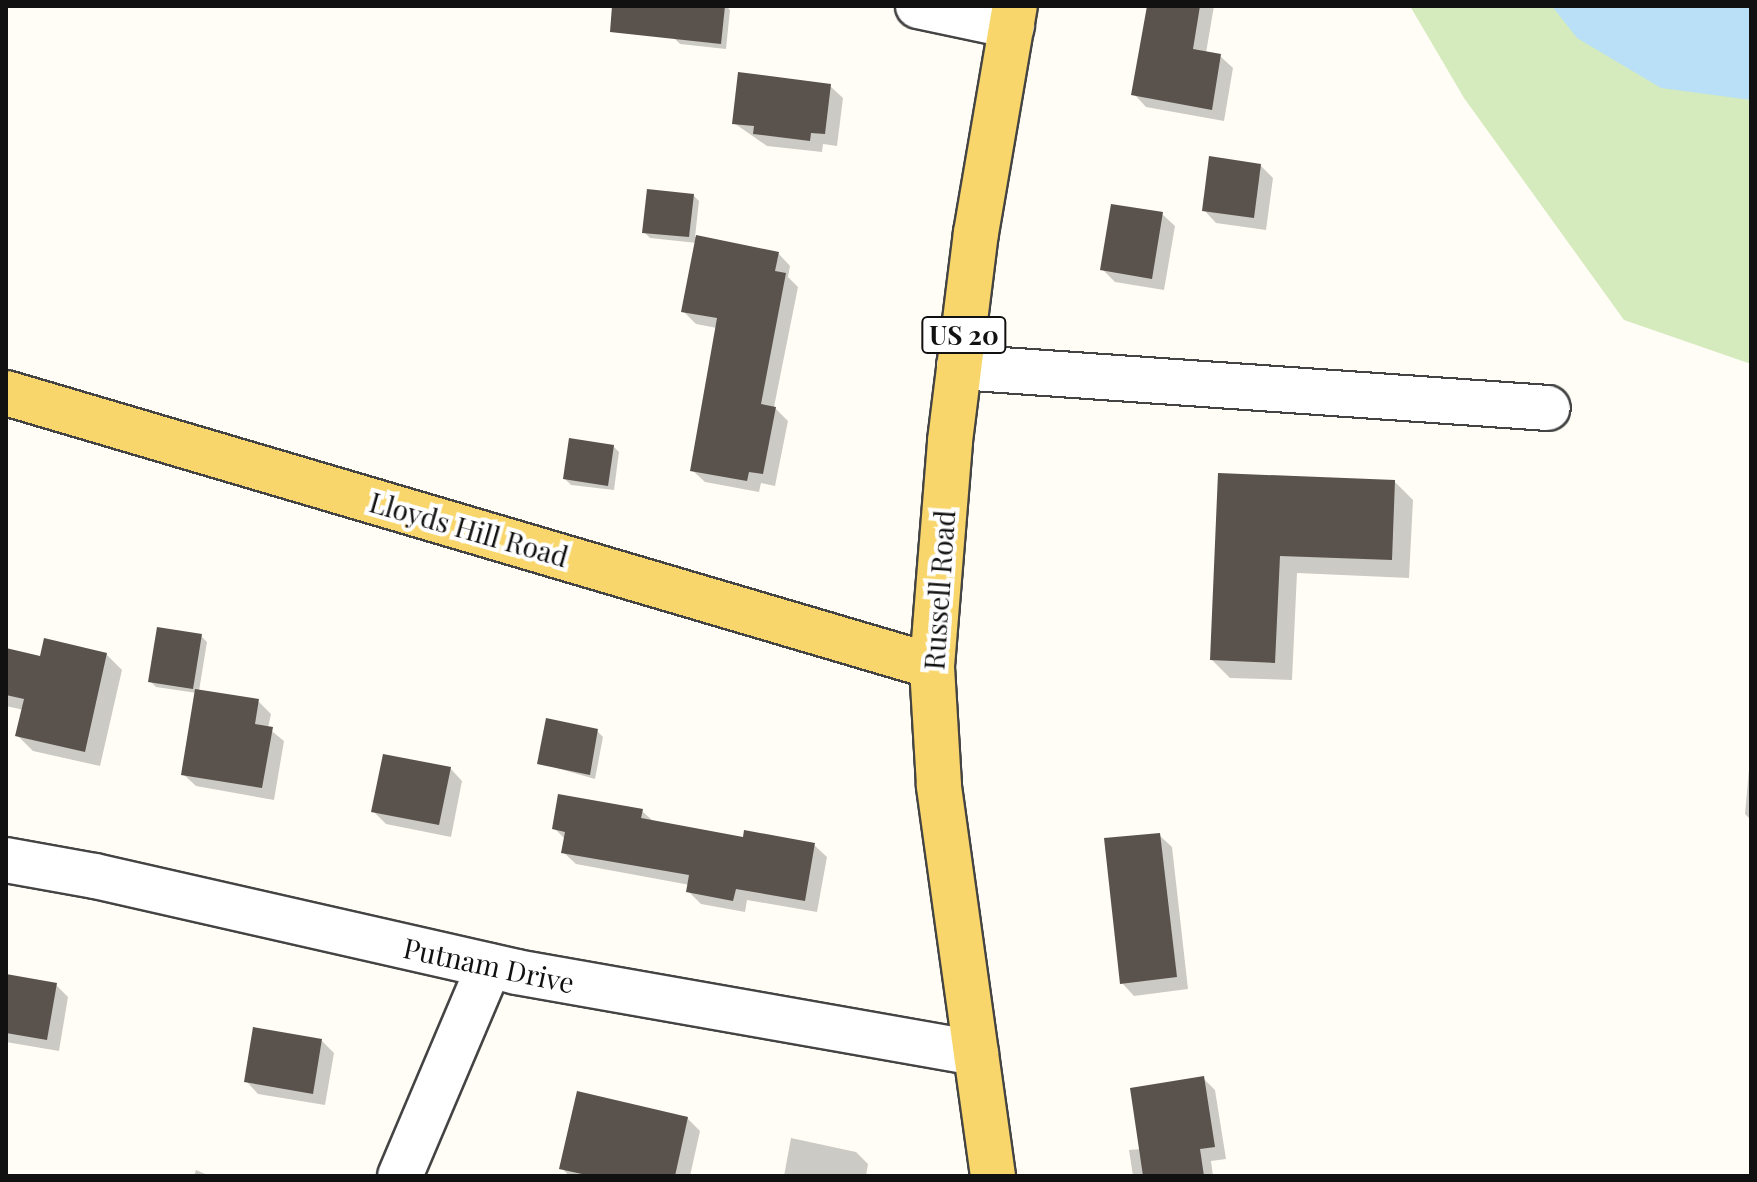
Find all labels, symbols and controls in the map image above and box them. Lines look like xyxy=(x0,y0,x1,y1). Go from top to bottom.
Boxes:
road number: US 20 xyxy=(920,313,1008,357)
street label: Lloyds Hill Road xyxy=(366,485,572,573)
street label: Russell Road xyxy=(917,509,961,671)
street label: Putnam Drive xyxy=(401,931,577,999)

